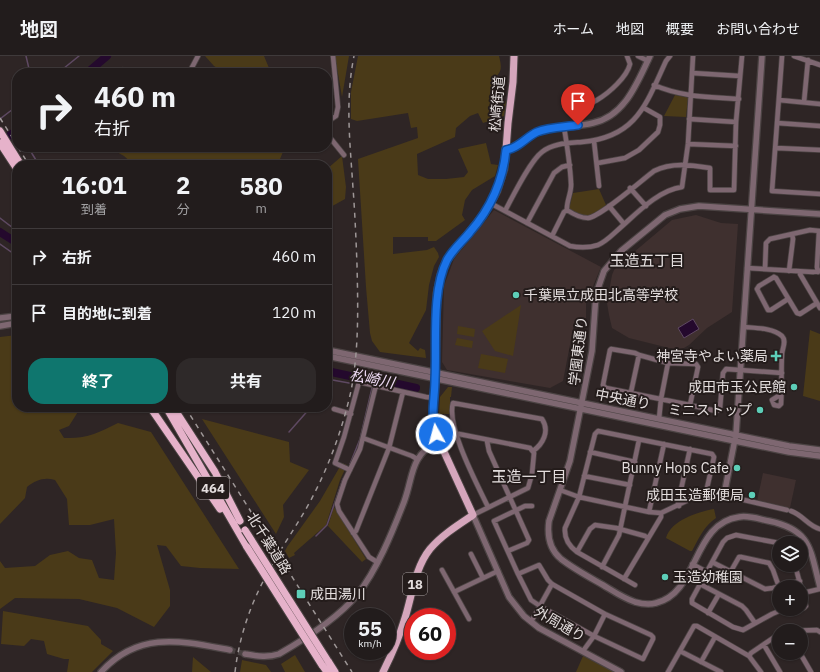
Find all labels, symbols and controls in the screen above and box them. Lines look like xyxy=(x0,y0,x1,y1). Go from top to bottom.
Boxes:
text: 地図 xyxy=(20,17,58,41)
text: ホーム xyxy=(552,20,594,38)
text: 地図 xyxy=(616,20,644,38)
text: 概要 xyxy=(666,20,694,38)
text: お問い合わせ xyxy=(716,20,800,38)
street label: 松崎街道 xyxy=(486,75,508,133)
text: 460 m xyxy=(94,78,176,115)
icon: right xyxy=(28,84,80,136)
pin xyxy=(561,84,595,125)
icon: arrive xyxy=(567,90,589,112)
text: 右折 xyxy=(94,117,130,140)
text: 16:01 xyxy=(61,169,127,201)
text: 2 xyxy=(176,169,190,201)
text: 580 xyxy=(240,170,283,202)
text: m xyxy=(255,200,267,217)
text: 到着 xyxy=(81,201,107,218)
text: 分 xyxy=(177,201,190,218)
icon: right xyxy=(28,246,50,268)
text: 460 m xyxy=(272,247,316,266)
text: 右折 xyxy=(62,248,92,267)
district label: 玉造五丁目 xyxy=(609,251,685,270)
place label: 千葉県立成田北高等学校 xyxy=(524,286,678,304)
marker: 千葉県立成田北高等学校 xyxy=(511,290,521,300)
icon: arrive xyxy=(28,302,50,324)
text: 120 m xyxy=(272,303,316,322)
text: 目的地に到着 xyxy=(62,304,152,323)
street label: 学園東通り xyxy=(565,315,591,387)
place label: 神宮寺やよい薬局 xyxy=(656,347,768,365)
marker: 神宮寺やよい薬局 xyxy=(771,351,781,361)
button: 終了 xyxy=(28,358,168,404)
button: 共有 xyxy=(176,358,316,404)
water label: 松崎川 xyxy=(348,365,398,393)
place label: 成田市玉公民館 xyxy=(688,378,786,396)
marker: 成田市玉公民館 xyxy=(789,382,799,392)
street label: 中央通り xyxy=(594,385,652,413)
place label: ミニストップ xyxy=(668,401,752,419)
marker: ミニストップ xyxy=(755,405,765,415)
position arrow xyxy=(415,413,457,455)
place label: Bunny Hops Cafe xyxy=(622,459,729,477)
marker: Bunny Hops Cafe xyxy=(732,463,742,473)
district label: 玉造一丁目 xyxy=(491,467,567,486)
road number: 464 xyxy=(197,477,229,499)
place label: 成田玉造郵便局 xyxy=(646,486,744,504)
marker: 成田玉造郵便局 xyxy=(747,490,757,500)
street label: 北千葉道路 xyxy=(243,509,295,577)
map controls xyxy=(772,536,808,660)
button: layers xyxy=(772,536,808,572)
place label: 玉造幼稚園 xyxy=(673,568,743,586)
marker: 玉造幼稚園 xyxy=(660,572,670,582)
road number: 18 xyxy=(403,573,427,595)
button: + xyxy=(772,580,808,616)
place label: 成田湯川 xyxy=(310,585,366,603)
marker: 成田湯川 xyxy=(295,588,307,600)
street label: 外周通り xyxy=(531,602,589,646)
speed limit sign: 60 xyxy=(404,608,456,660)
text: 55 xyxy=(358,615,382,642)
button: − xyxy=(772,624,808,660)
text: km/h xyxy=(358,637,382,650)

